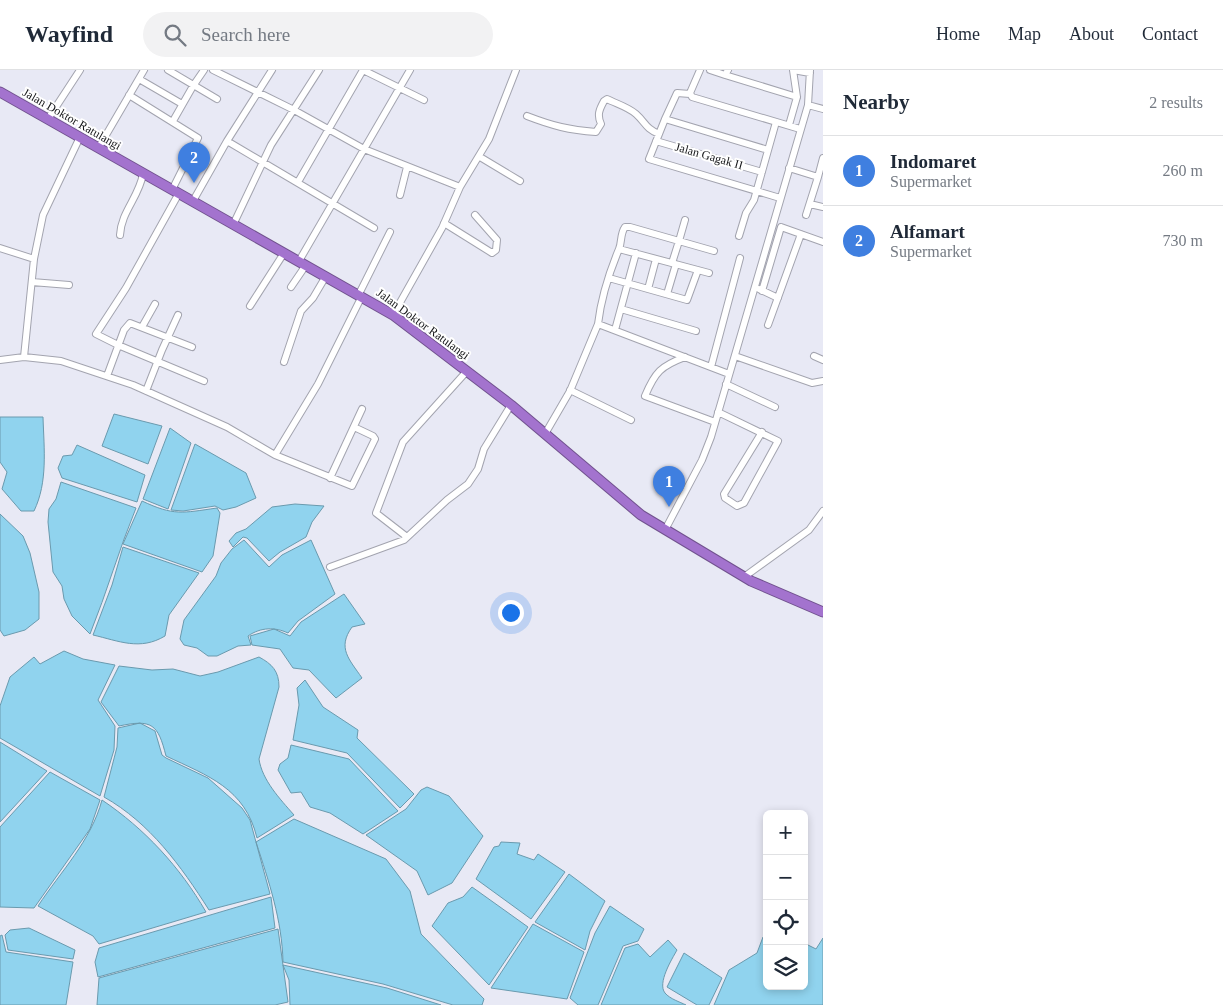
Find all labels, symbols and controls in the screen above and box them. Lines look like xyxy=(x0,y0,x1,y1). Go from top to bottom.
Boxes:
search box xyxy=(143,12,493,57)
text: Wayfind xyxy=(25,21,113,47)
icon: search xyxy=(161,21,189,49)
text: Search here xyxy=(201,24,290,45)
text: Home xyxy=(936,24,980,44)
text: Map xyxy=(1008,24,1041,44)
text: About xyxy=(1069,24,1114,44)
text: Contact xyxy=(1142,24,1198,44)
street label: Jalan Doktor Ratulangi xyxy=(20,85,124,153)
text: Nearby xyxy=(843,90,910,114)
text: 2 results xyxy=(1149,94,1203,111)
street label: Jalan Gagak II xyxy=(673,140,745,172)
pin: 2 xyxy=(178,142,210,183)
text: Indomaret xyxy=(890,151,976,172)
text: 1 xyxy=(855,162,863,179)
text: 260 m xyxy=(1163,162,1203,179)
text: Supermarket xyxy=(890,173,972,190)
text: Alfamart xyxy=(890,221,965,242)
text: 2 xyxy=(855,232,863,249)
text: 730 m xyxy=(1163,232,1203,249)
text: Supermarket xyxy=(890,243,972,260)
street label: Jalan Doktor Ratulangi xyxy=(374,286,473,363)
pin: 1 xyxy=(653,466,685,507)
your location xyxy=(498,600,524,626)
map controls xyxy=(763,810,808,990)
button: + xyxy=(763,810,808,855)
button: − xyxy=(763,855,808,900)
button: locate xyxy=(763,900,808,945)
button: layers xyxy=(763,945,808,990)

